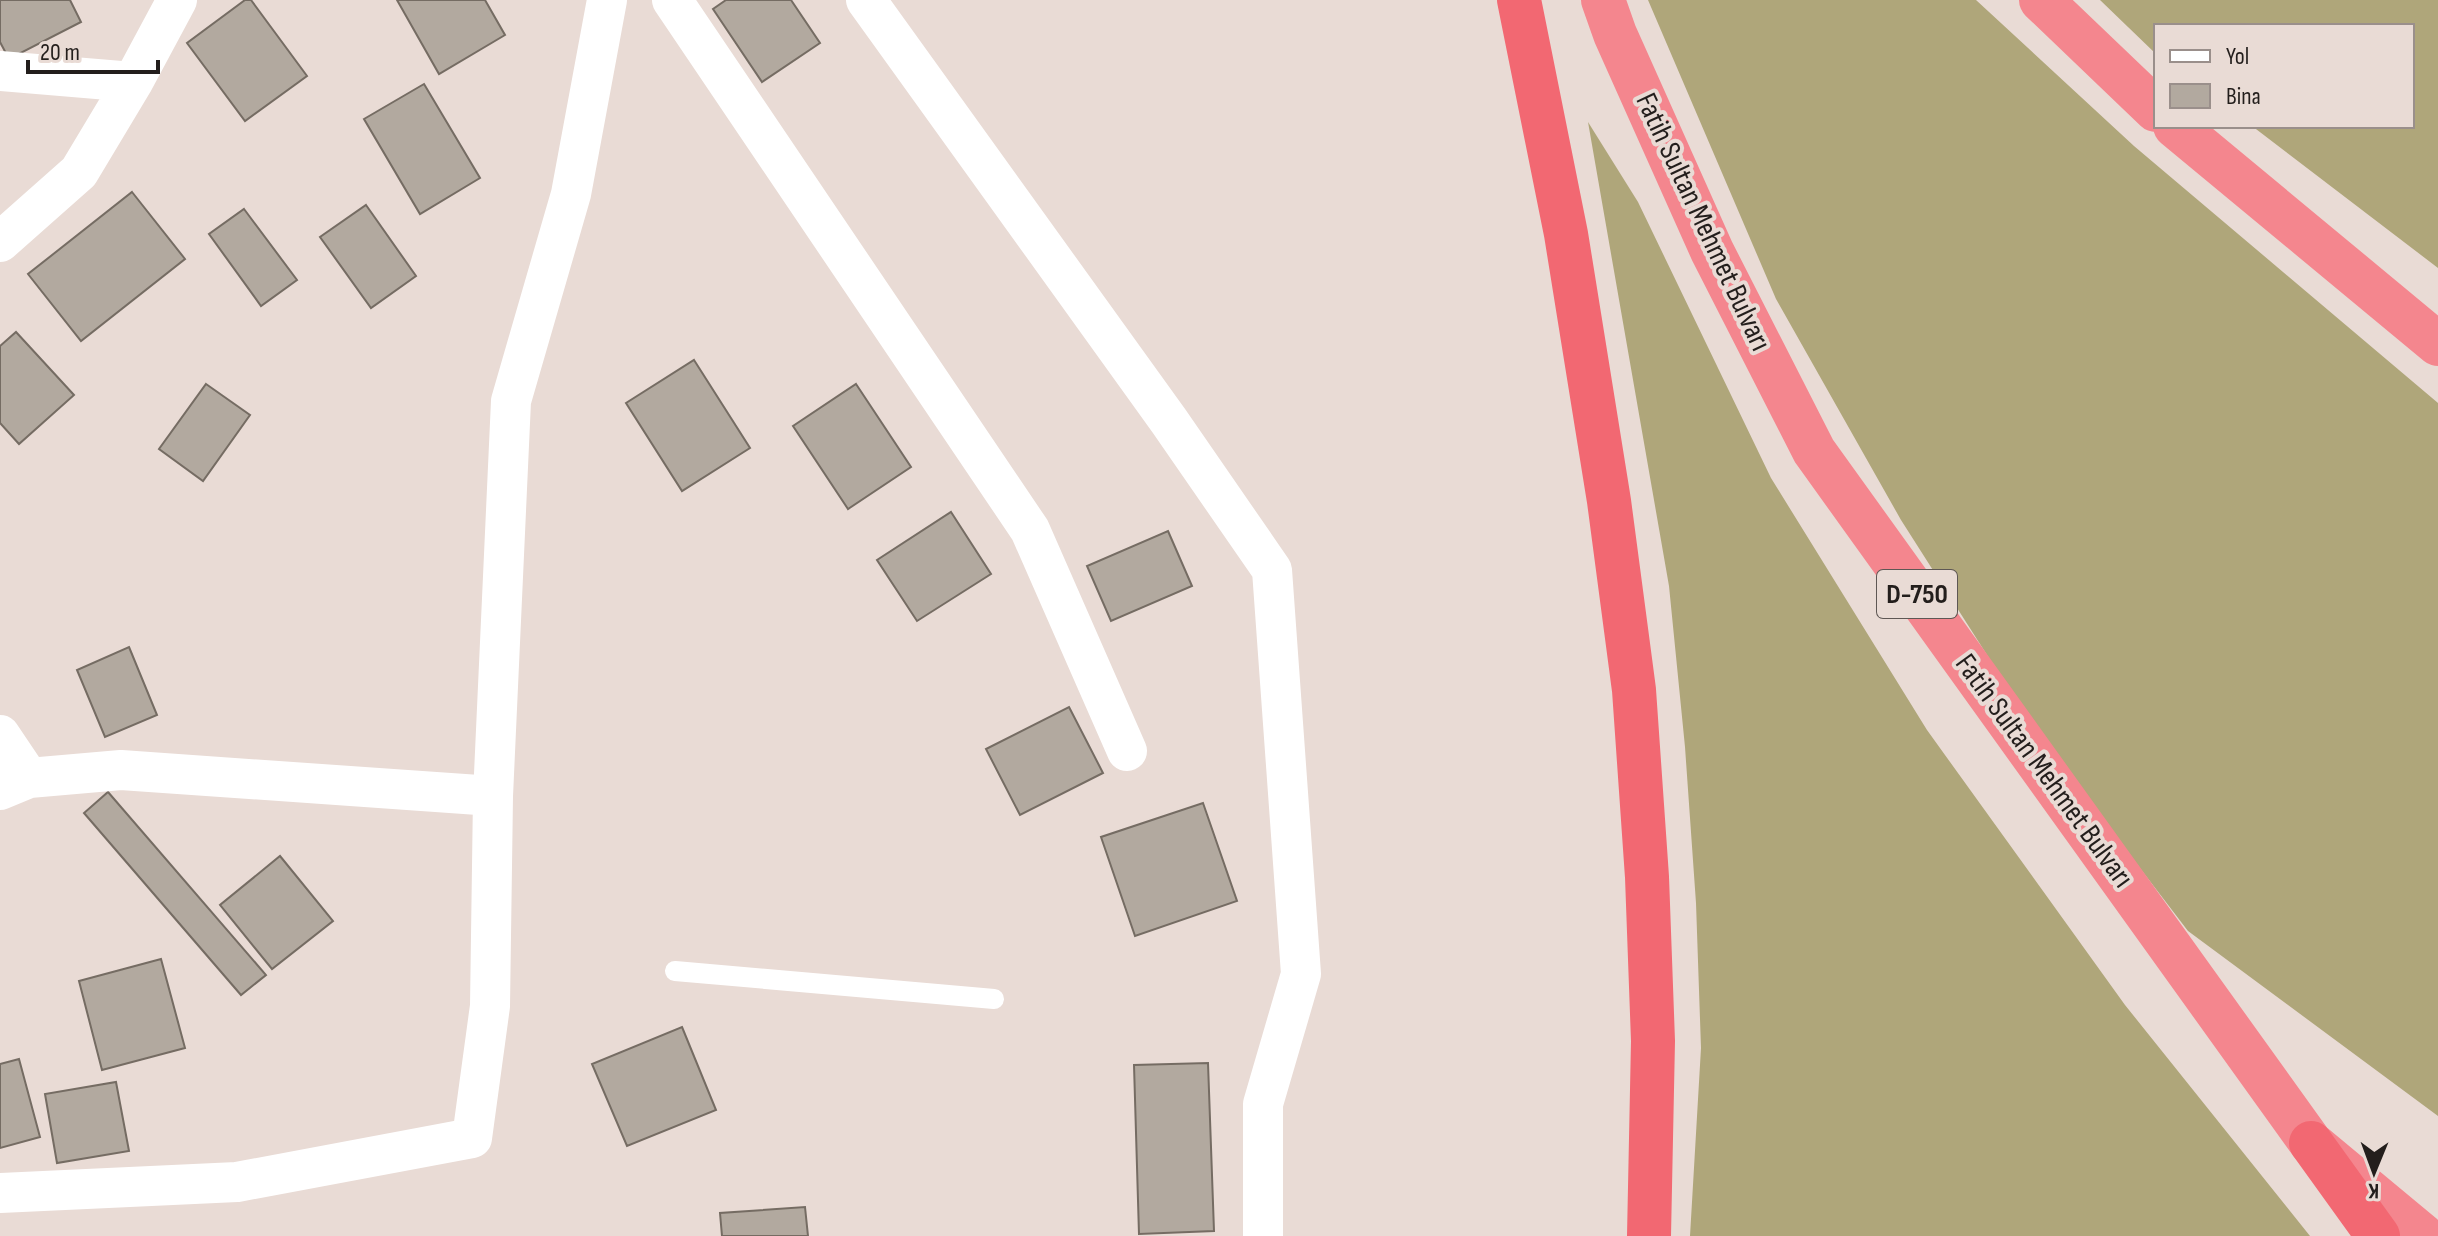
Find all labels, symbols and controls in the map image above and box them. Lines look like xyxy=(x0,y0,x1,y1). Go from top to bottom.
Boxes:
scale bar xyxy=(28,24,158,74)
legend xyxy=(2154,24,2414,128)
text: 20 m xyxy=(40,38,80,67)
text: Yol xyxy=(2226,42,2249,71)
text: Bina xyxy=(2226,82,2261,111)
street label: Fatih Sultan Mehmet Bulvarı xyxy=(1628,87,1778,357)
road number: D-750 xyxy=(1877,570,1957,618)
street label: Fatih Sultan Mehmet Bulvarı xyxy=(1947,647,2141,895)
north arrow xyxy=(2334,1132,2414,1212)
text: K xyxy=(2368,1177,2379,1204)

